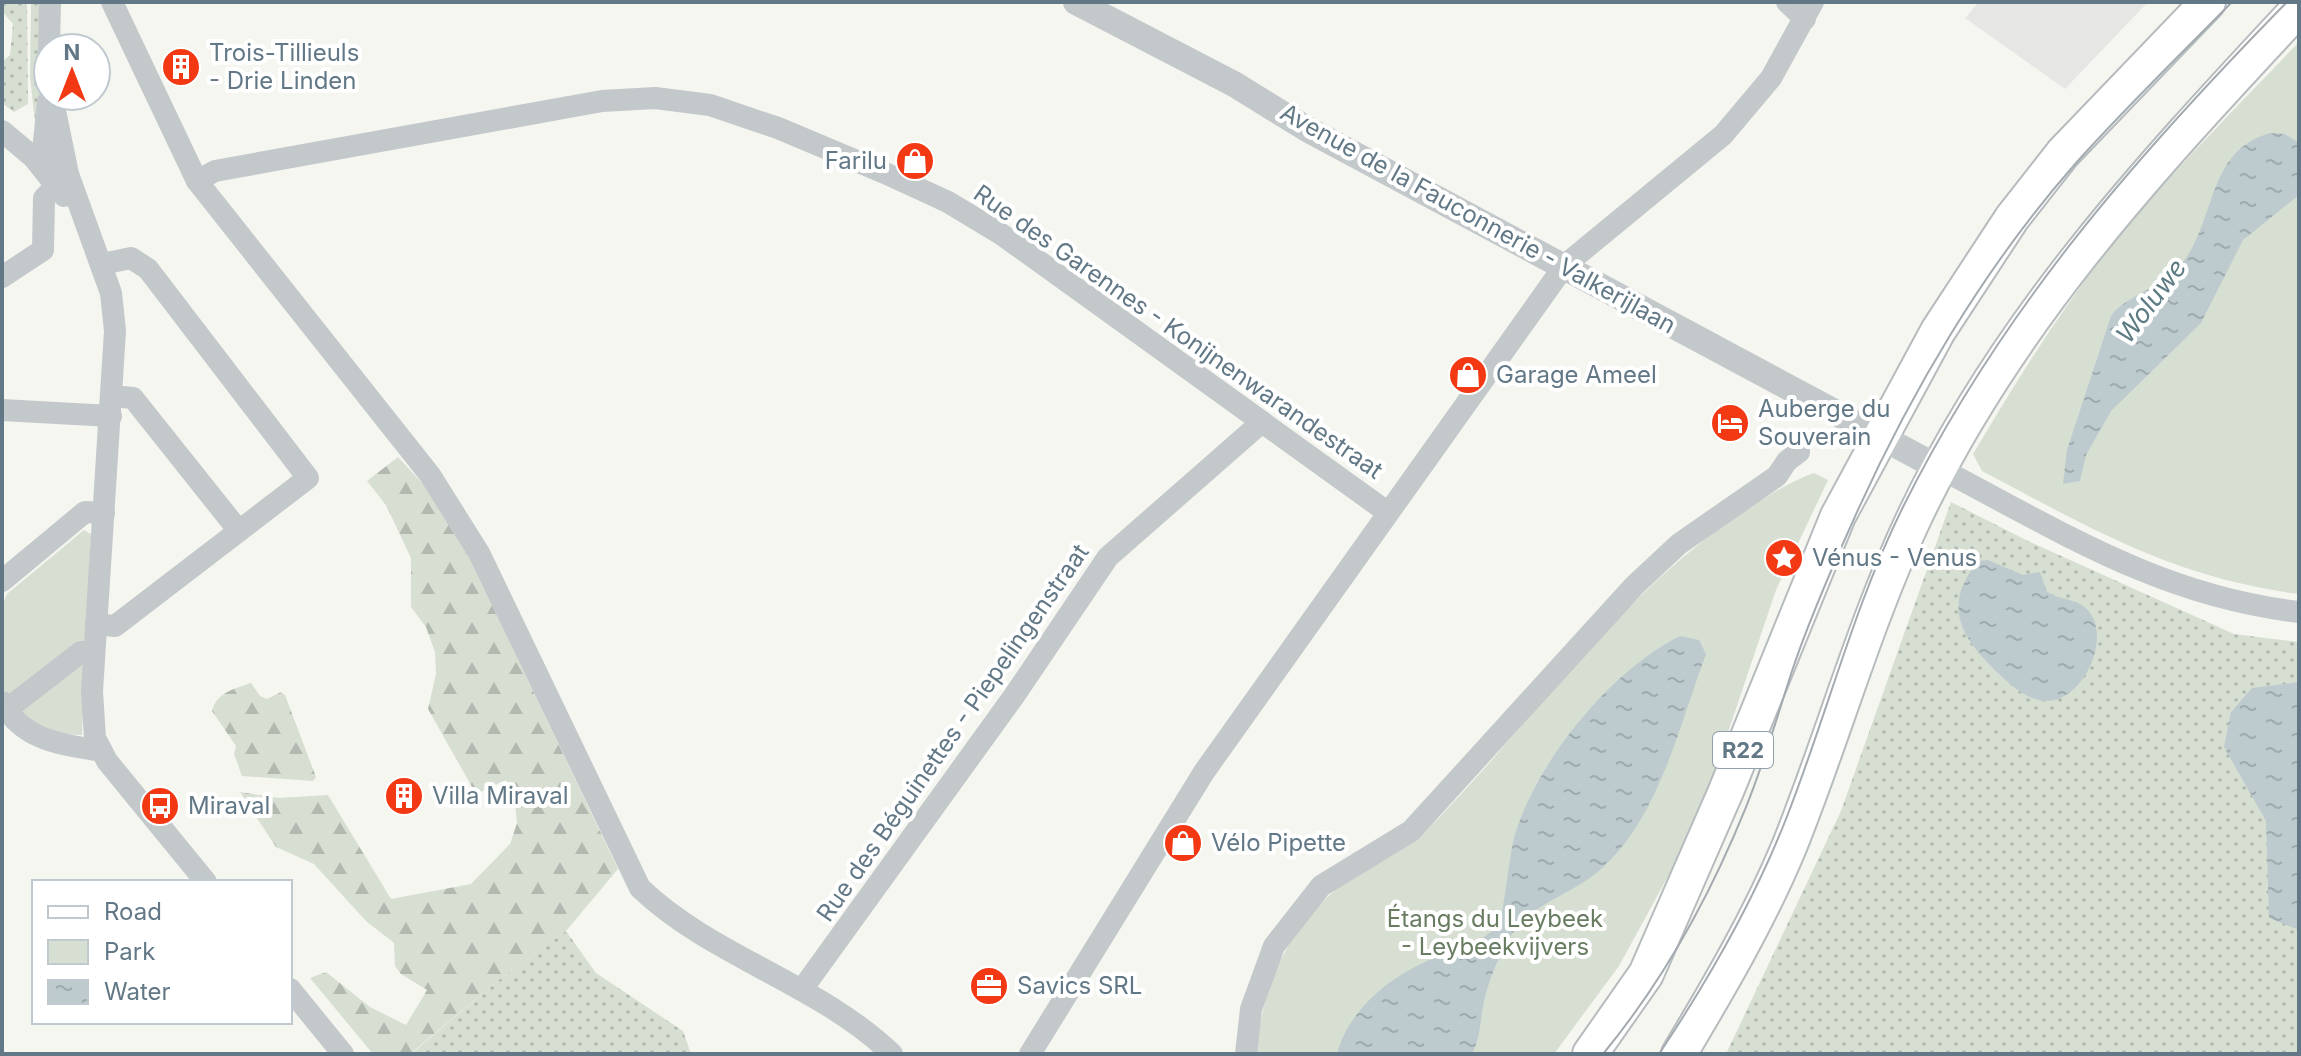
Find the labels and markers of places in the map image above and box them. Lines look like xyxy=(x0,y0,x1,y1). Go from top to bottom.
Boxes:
place label: Trois-Tillieuls - Drie Linden xyxy=(209,38,359,95)
building icon: Trois-Tillieuls - Drie Linden xyxy=(160,46,202,88)
shop icon: Farilu xyxy=(894,140,936,182)
place label: Farilu xyxy=(825,146,887,175)
shop icon: Garage Ameel xyxy=(1447,354,1489,396)
place label: Garage Ameel xyxy=(1496,360,1657,389)
place label: Auberge du Souverain xyxy=(1758,394,1890,451)
hotel icon: Auberge du Souverain xyxy=(1709,402,1751,444)
place icon: Vénus - Venus xyxy=(1763,537,1805,579)
place label: Vénus - Venus xyxy=(1812,543,1977,572)
building icon: Villa Miraval xyxy=(383,775,425,817)
place label: Villa Miraval xyxy=(432,781,569,810)
bus stop icon: Miraval xyxy=(139,785,181,827)
place label: Miraval xyxy=(188,791,270,820)
shop icon: Vélo Pipette xyxy=(1162,822,1204,864)
place label: Vélo Pipette xyxy=(1211,828,1346,857)
office icon: Savics SRL xyxy=(968,965,1010,1007)
place label: Savics SRL xyxy=(1017,971,1142,1000)

